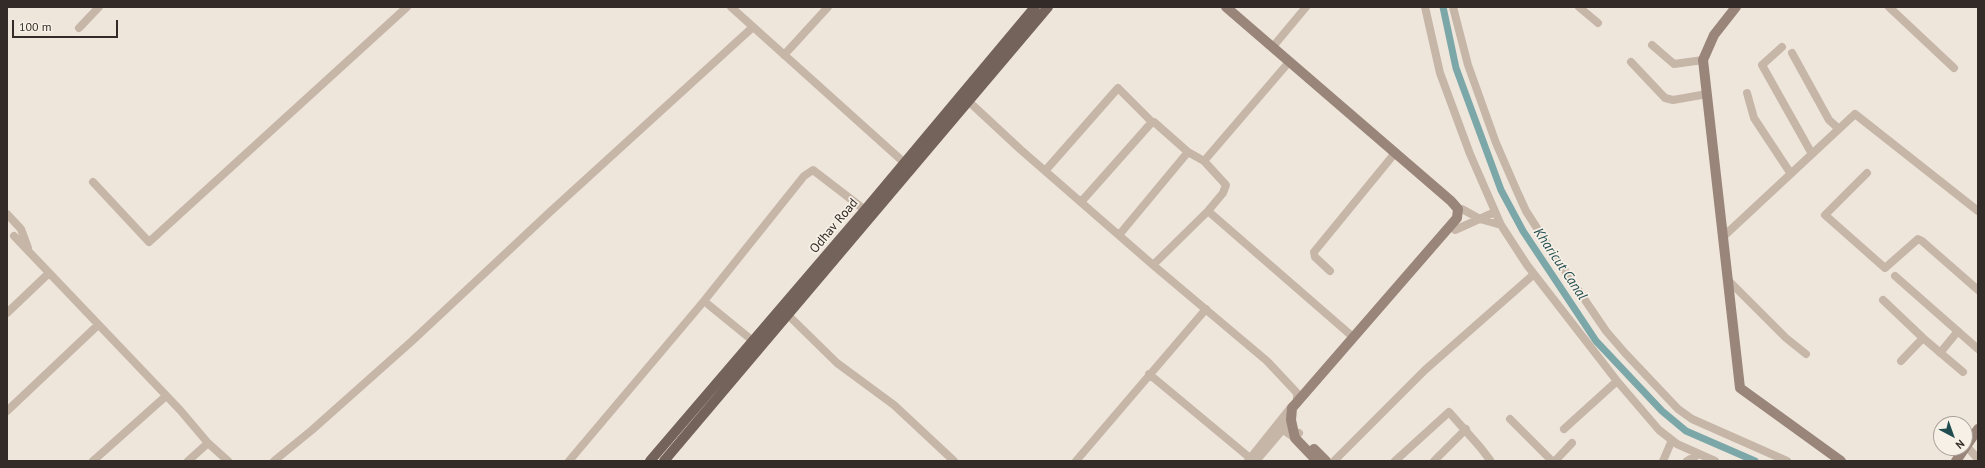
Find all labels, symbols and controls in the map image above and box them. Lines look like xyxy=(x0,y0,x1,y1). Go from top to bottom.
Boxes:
scale bar xyxy=(14,12,120,38)
text: 100 m xyxy=(19,19,52,34)
street label: Odhav Road xyxy=(807,195,861,257)
water label: Kharicut Canal xyxy=(1530,225,1590,303)
north arrow xyxy=(1933,416,1973,456)
text: N xyxy=(1953,437,1968,452)

